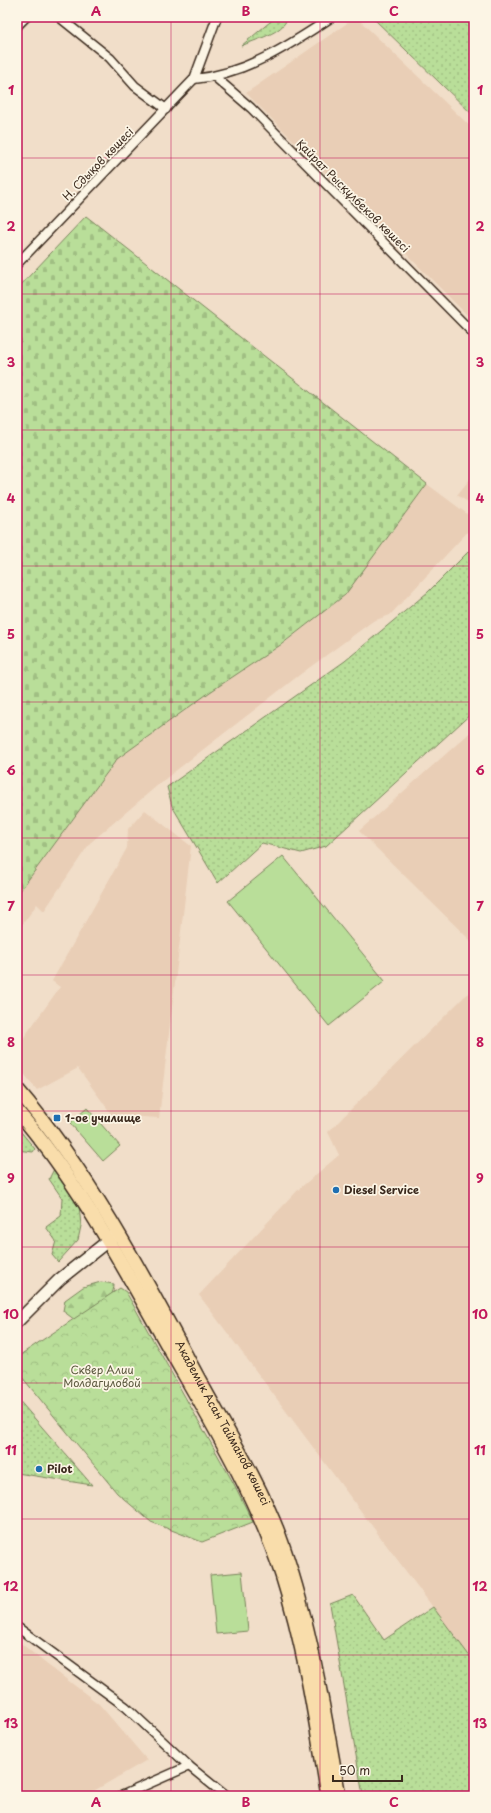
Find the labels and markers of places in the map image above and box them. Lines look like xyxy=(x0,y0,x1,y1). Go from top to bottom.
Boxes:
place label: 1-ое училище xyxy=(65,1109,142,1126)
marker: 1-ое училище xyxy=(52,1113,62,1123)
place label: Diesel Service xyxy=(344,1181,419,1198)
marker: Diesel Service xyxy=(331,1185,341,1195)
place label: Pilot xyxy=(47,1460,73,1477)
marker: Pilot xyxy=(34,1464,44,1474)

